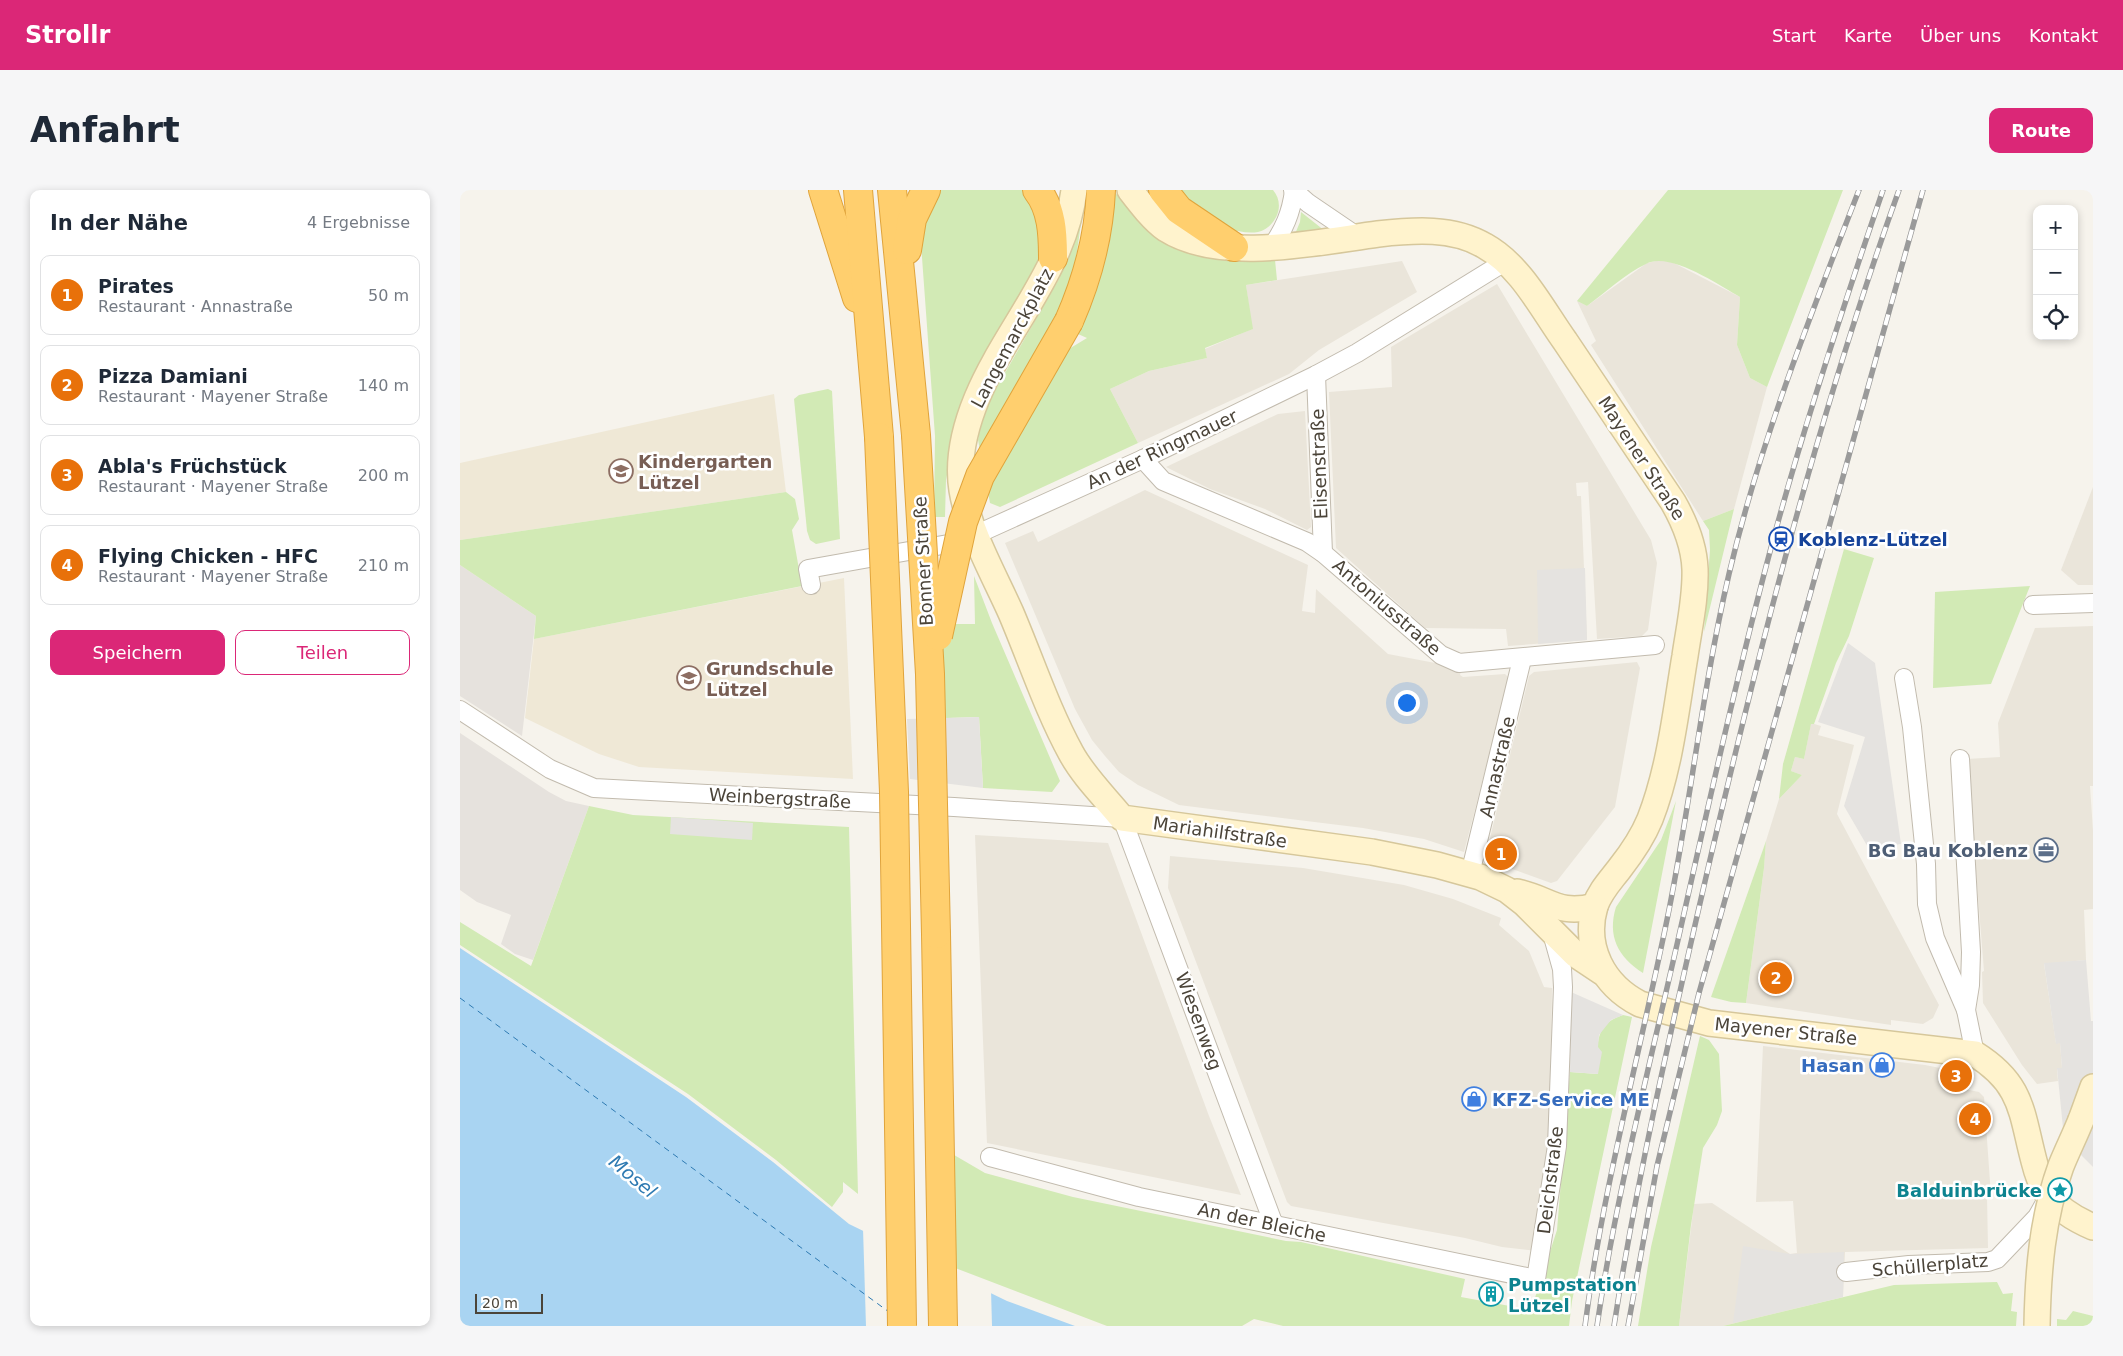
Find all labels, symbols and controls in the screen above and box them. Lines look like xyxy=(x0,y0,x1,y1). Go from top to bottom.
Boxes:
text: Strollr xyxy=(25,21,110,49)
text: Start xyxy=(1772,25,1816,46)
text: Karte xyxy=(1844,25,1892,46)
text: Über uns xyxy=(1920,25,2001,46)
text: Kontakt xyxy=(2029,25,2098,46)
button: Route xyxy=(1989,108,2093,153)
text: Anfahrt xyxy=(30,110,180,150)
map controls xyxy=(2033,205,2078,340)
button: + xyxy=(2033,205,2078,250)
text: In der Nähe xyxy=(50,211,188,235)
text: 4 Ergebnisse xyxy=(307,213,410,232)
button: − xyxy=(2033,250,2078,295)
street label: Langemarckplatz xyxy=(966,265,1058,411)
text: Pirates xyxy=(98,275,174,297)
text: 1 xyxy=(61,286,73,305)
text: 50 m xyxy=(368,286,409,305)
button: locate xyxy=(2033,295,2078,340)
text: Restaurant · Annastraße xyxy=(98,297,293,316)
text: Pizza Damiani xyxy=(98,365,248,387)
text: 2 xyxy=(61,376,73,395)
text: 140 m xyxy=(358,376,409,395)
text: Restaurant · Mayener Straße xyxy=(98,387,328,406)
street label: Mayener Straße xyxy=(1594,392,1690,524)
street label: An der Ringmauer xyxy=(1083,405,1241,493)
street label: Elisenstraße xyxy=(1307,408,1331,520)
place label: Kindergarten Lützel xyxy=(638,451,772,493)
text: Abla's Früchstück xyxy=(98,455,287,477)
school or university icon: Kindergarten Lützel xyxy=(608,458,634,484)
text: 3 xyxy=(61,466,73,485)
text: 200 m xyxy=(358,466,409,485)
text: Restaurant · Mayener Straße xyxy=(98,477,328,496)
street label: Bonner Straße xyxy=(909,496,937,626)
station icon: Koblenz-Lützel xyxy=(1768,526,1794,552)
place label: Koblenz-Lützel xyxy=(1798,529,1948,550)
text: Flying Chicken - HFC xyxy=(98,545,318,567)
street label: Antoniusstraße xyxy=(1329,554,1445,660)
text: 4 xyxy=(61,556,73,575)
text: 210 m xyxy=(358,556,409,575)
text: Restaurant · Mayener Straße xyxy=(98,567,328,586)
button: Speichern xyxy=(50,630,225,675)
button: Teilen xyxy=(235,630,410,675)
place label: Grundschule Lützel xyxy=(706,658,834,700)
school or university icon: Grundschule Lützel xyxy=(676,665,702,691)
your location xyxy=(1394,690,1420,716)
street label: Annastraße xyxy=(1475,714,1519,820)
street label: Weinbergstraße xyxy=(708,784,852,812)
street label: Mariahilfstraße xyxy=(1152,812,1288,852)
pin: 1 xyxy=(1485,835,1517,873)
office icon: BG Bau Koblenz xyxy=(2033,837,2059,863)
place label: BG Bau Koblenz xyxy=(1868,840,2028,861)
pin: 2 xyxy=(1760,959,1792,997)
street label: Wiesenweg xyxy=(1172,969,1226,1073)
street label: Mayener Straße xyxy=(1714,1013,1858,1049)
shop icon: Hasan xyxy=(1869,1052,1895,1078)
place label: Hasan xyxy=(1801,1055,1864,1076)
pin: 3 xyxy=(1940,1057,1972,1095)
shop icon: KFZ-Service ME xyxy=(1461,1086,1487,1112)
place label: KFZ-Service ME xyxy=(1492,1089,1650,1110)
pin: 4 xyxy=(1959,1100,1991,1138)
street label: Deichstraße xyxy=(1533,1125,1567,1235)
water label: Mosel xyxy=(605,1150,662,1203)
place icon: Balduinbrücke xyxy=(2047,1177,2073,1203)
place label: Balduinbrücke xyxy=(1896,1180,2042,1201)
street label: An der Bleiche xyxy=(1196,1198,1328,1246)
street label: Schüllerplatz xyxy=(1871,1249,1989,1281)
place label: Pumpstation Lützel xyxy=(1508,1274,1637,1316)
building icon: Pumpstation Lützel xyxy=(1478,1281,1504,1307)
scale bar xyxy=(475,1291,542,1314)
text: 20 m xyxy=(482,1295,518,1311)

